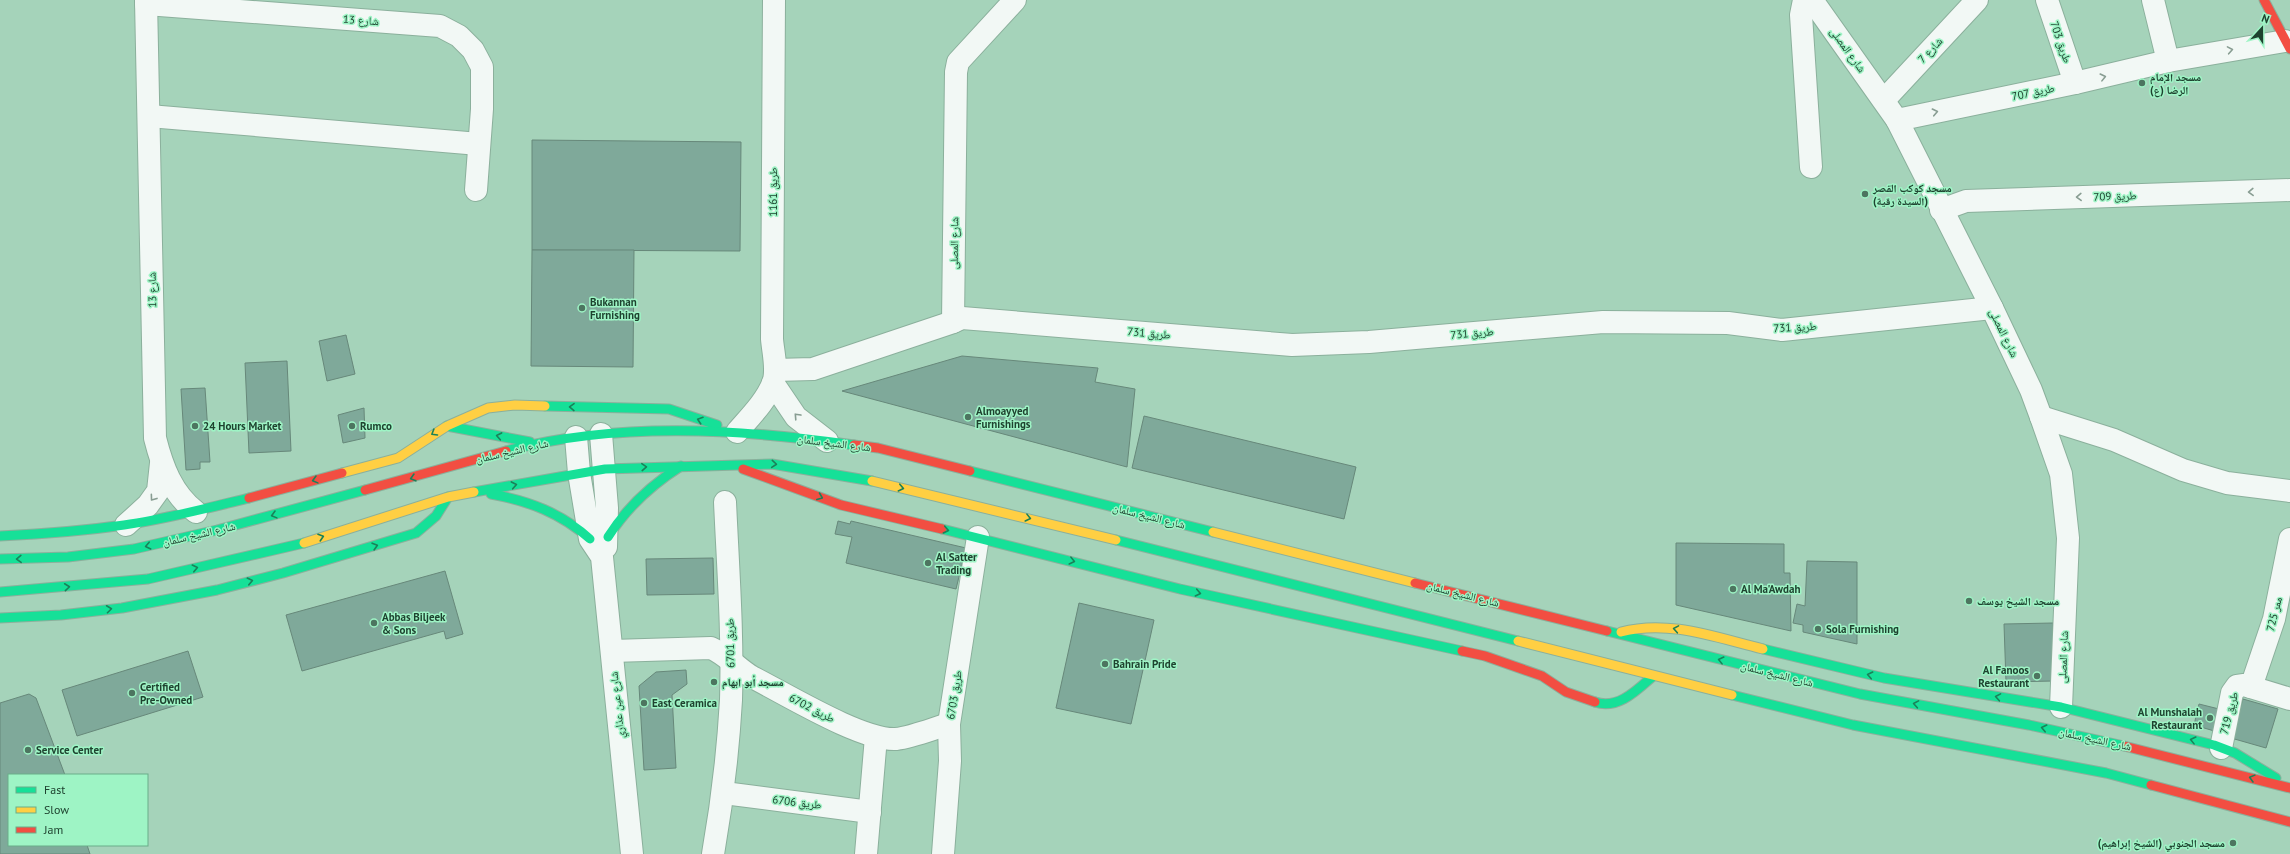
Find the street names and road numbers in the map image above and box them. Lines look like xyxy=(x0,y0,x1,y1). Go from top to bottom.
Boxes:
street label: شارع 13 xyxy=(343,12,379,28)
street label: طريق 703 xyxy=(2047,19,2075,65)
street label: شارع المصلى xyxy=(1827,25,1869,75)
street label: شارع 7 xyxy=(1915,34,1945,66)
street label: طريق 707 xyxy=(2010,81,2056,103)
street label: طريق 1161 xyxy=(766,167,780,217)
street label: طريق 709 xyxy=(2093,188,2137,204)
street label: شارع المصلى xyxy=(947,217,961,269)
street label: شارع 13 xyxy=(145,272,159,308)
street label: شارع المصلى xyxy=(1986,306,2022,360)
street label: طريق 731 xyxy=(1773,319,1817,335)
street label: طريق 731 xyxy=(1127,324,1171,342)
street label: طريق 731 xyxy=(1450,324,1494,342)
street label: شارع الشيخ سلمان xyxy=(796,432,872,454)
street label: شارع الشيخ سلمان xyxy=(474,436,550,466)
street label: شارع الشيخ سلمان xyxy=(1111,500,1187,532)
street label: شارع الشيخ سلمان xyxy=(161,519,237,549)
street label: شارع الشيخ سلمان xyxy=(1425,578,1501,610)
street label: ممر 725 xyxy=(2263,595,2285,633)
street label: طريق 6701 xyxy=(723,618,737,668)
street label: شارع المصلى xyxy=(2055,631,2071,683)
street label: شارع الشيخ سلمان xyxy=(1739,658,1815,690)
street label: طريق 6703 xyxy=(943,669,965,721)
street label: شارع عين عذاري xyxy=(607,671,629,739)
street label: طريق 719 xyxy=(2217,690,2241,736)
street label: طريق 6702 xyxy=(787,691,837,725)
street label: شارع الشيخ سلمان xyxy=(2057,724,2133,754)
street label: طريق 6706 xyxy=(772,792,822,812)

